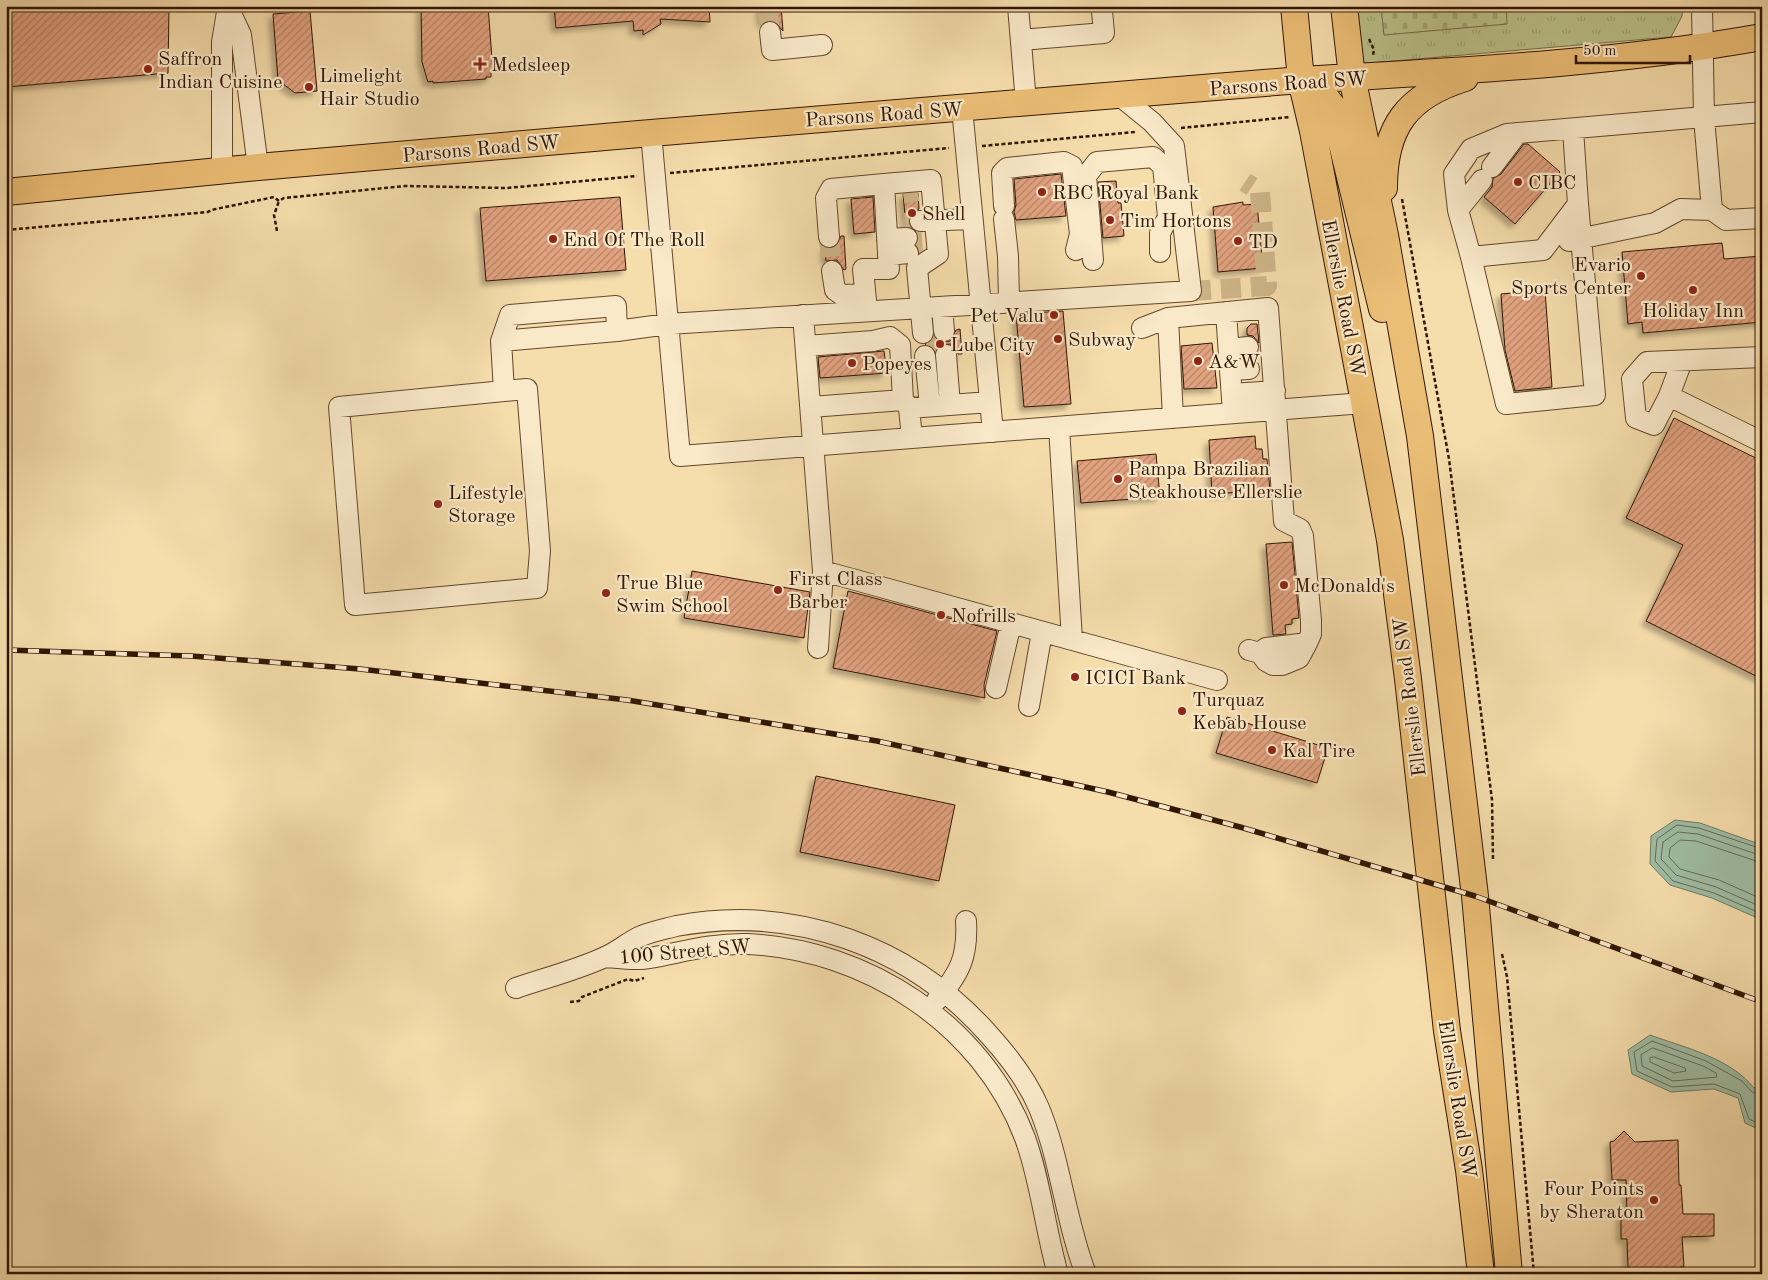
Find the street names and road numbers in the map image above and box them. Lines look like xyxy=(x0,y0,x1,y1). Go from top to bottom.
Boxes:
street label: Parsons Road SW xyxy=(1208,69,1368,100)
street label: Parsons Road SW xyxy=(804,100,964,131)
street label: Parsons Road SW xyxy=(401,133,561,167)
street label: Ellerslie Road SW xyxy=(1317,218,1367,379)
street label: Ellerslie Road SW xyxy=(1391,616,1431,777)
street label: 100 Street SW xyxy=(618,937,752,969)
street label: Ellerslie Road SW xyxy=(1434,1019,1478,1180)

